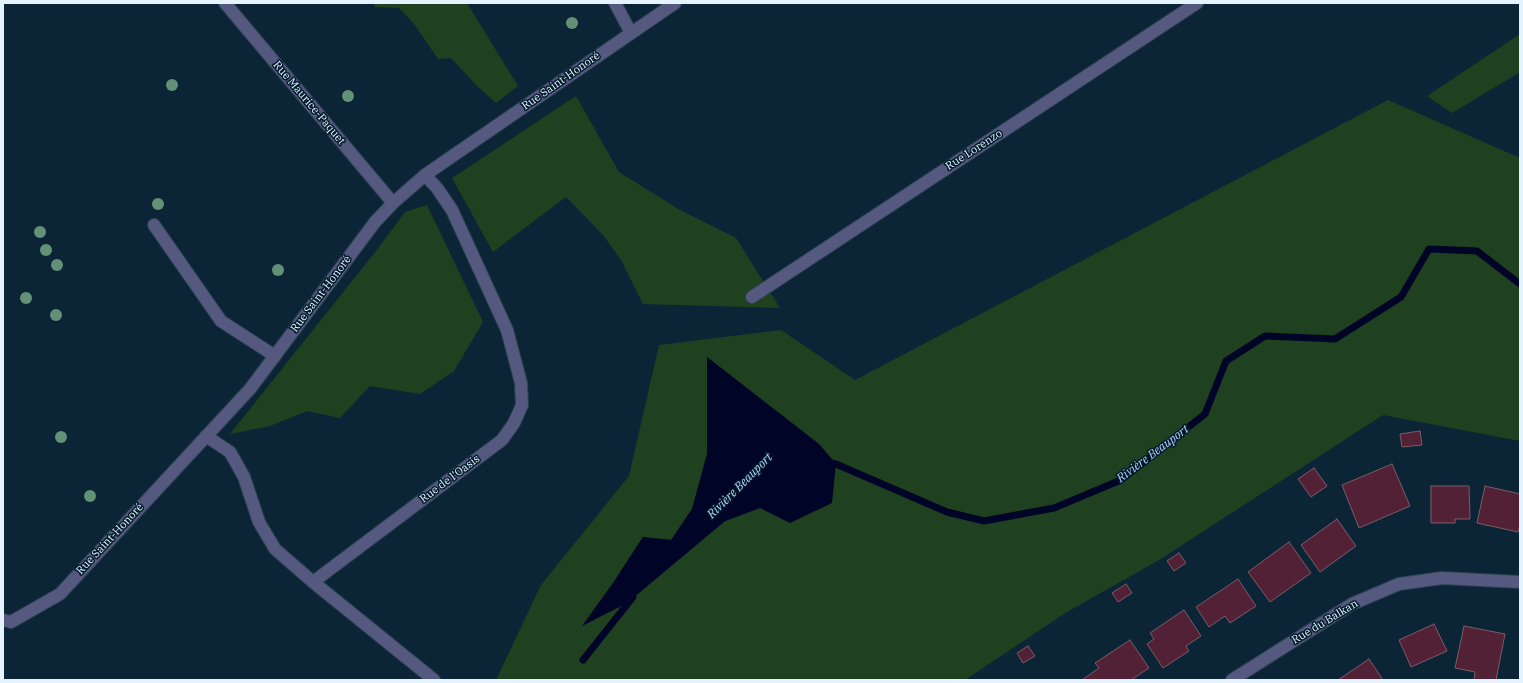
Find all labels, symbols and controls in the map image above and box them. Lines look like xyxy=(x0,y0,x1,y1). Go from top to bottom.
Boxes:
street label: Rue Saint-Honoré xyxy=(519,49,603,113)
street label: Rue Maurice-Paquet xyxy=(270,59,348,147)
street label: Rue Lorenzo xyxy=(943,127,1005,173)
street label: Rue Saint-Honoré xyxy=(288,253,354,335)
water label: Rivière Beauport xyxy=(1114,422,1192,486)
water label: Rivière Beauport xyxy=(704,450,776,522)
street label: Rue de l'Oasis xyxy=(417,452,483,506)
street label: Rue Saint-Honoré xyxy=(74,501,146,577)
street label: Rue du Balkan xyxy=(1290,597,1360,647)

